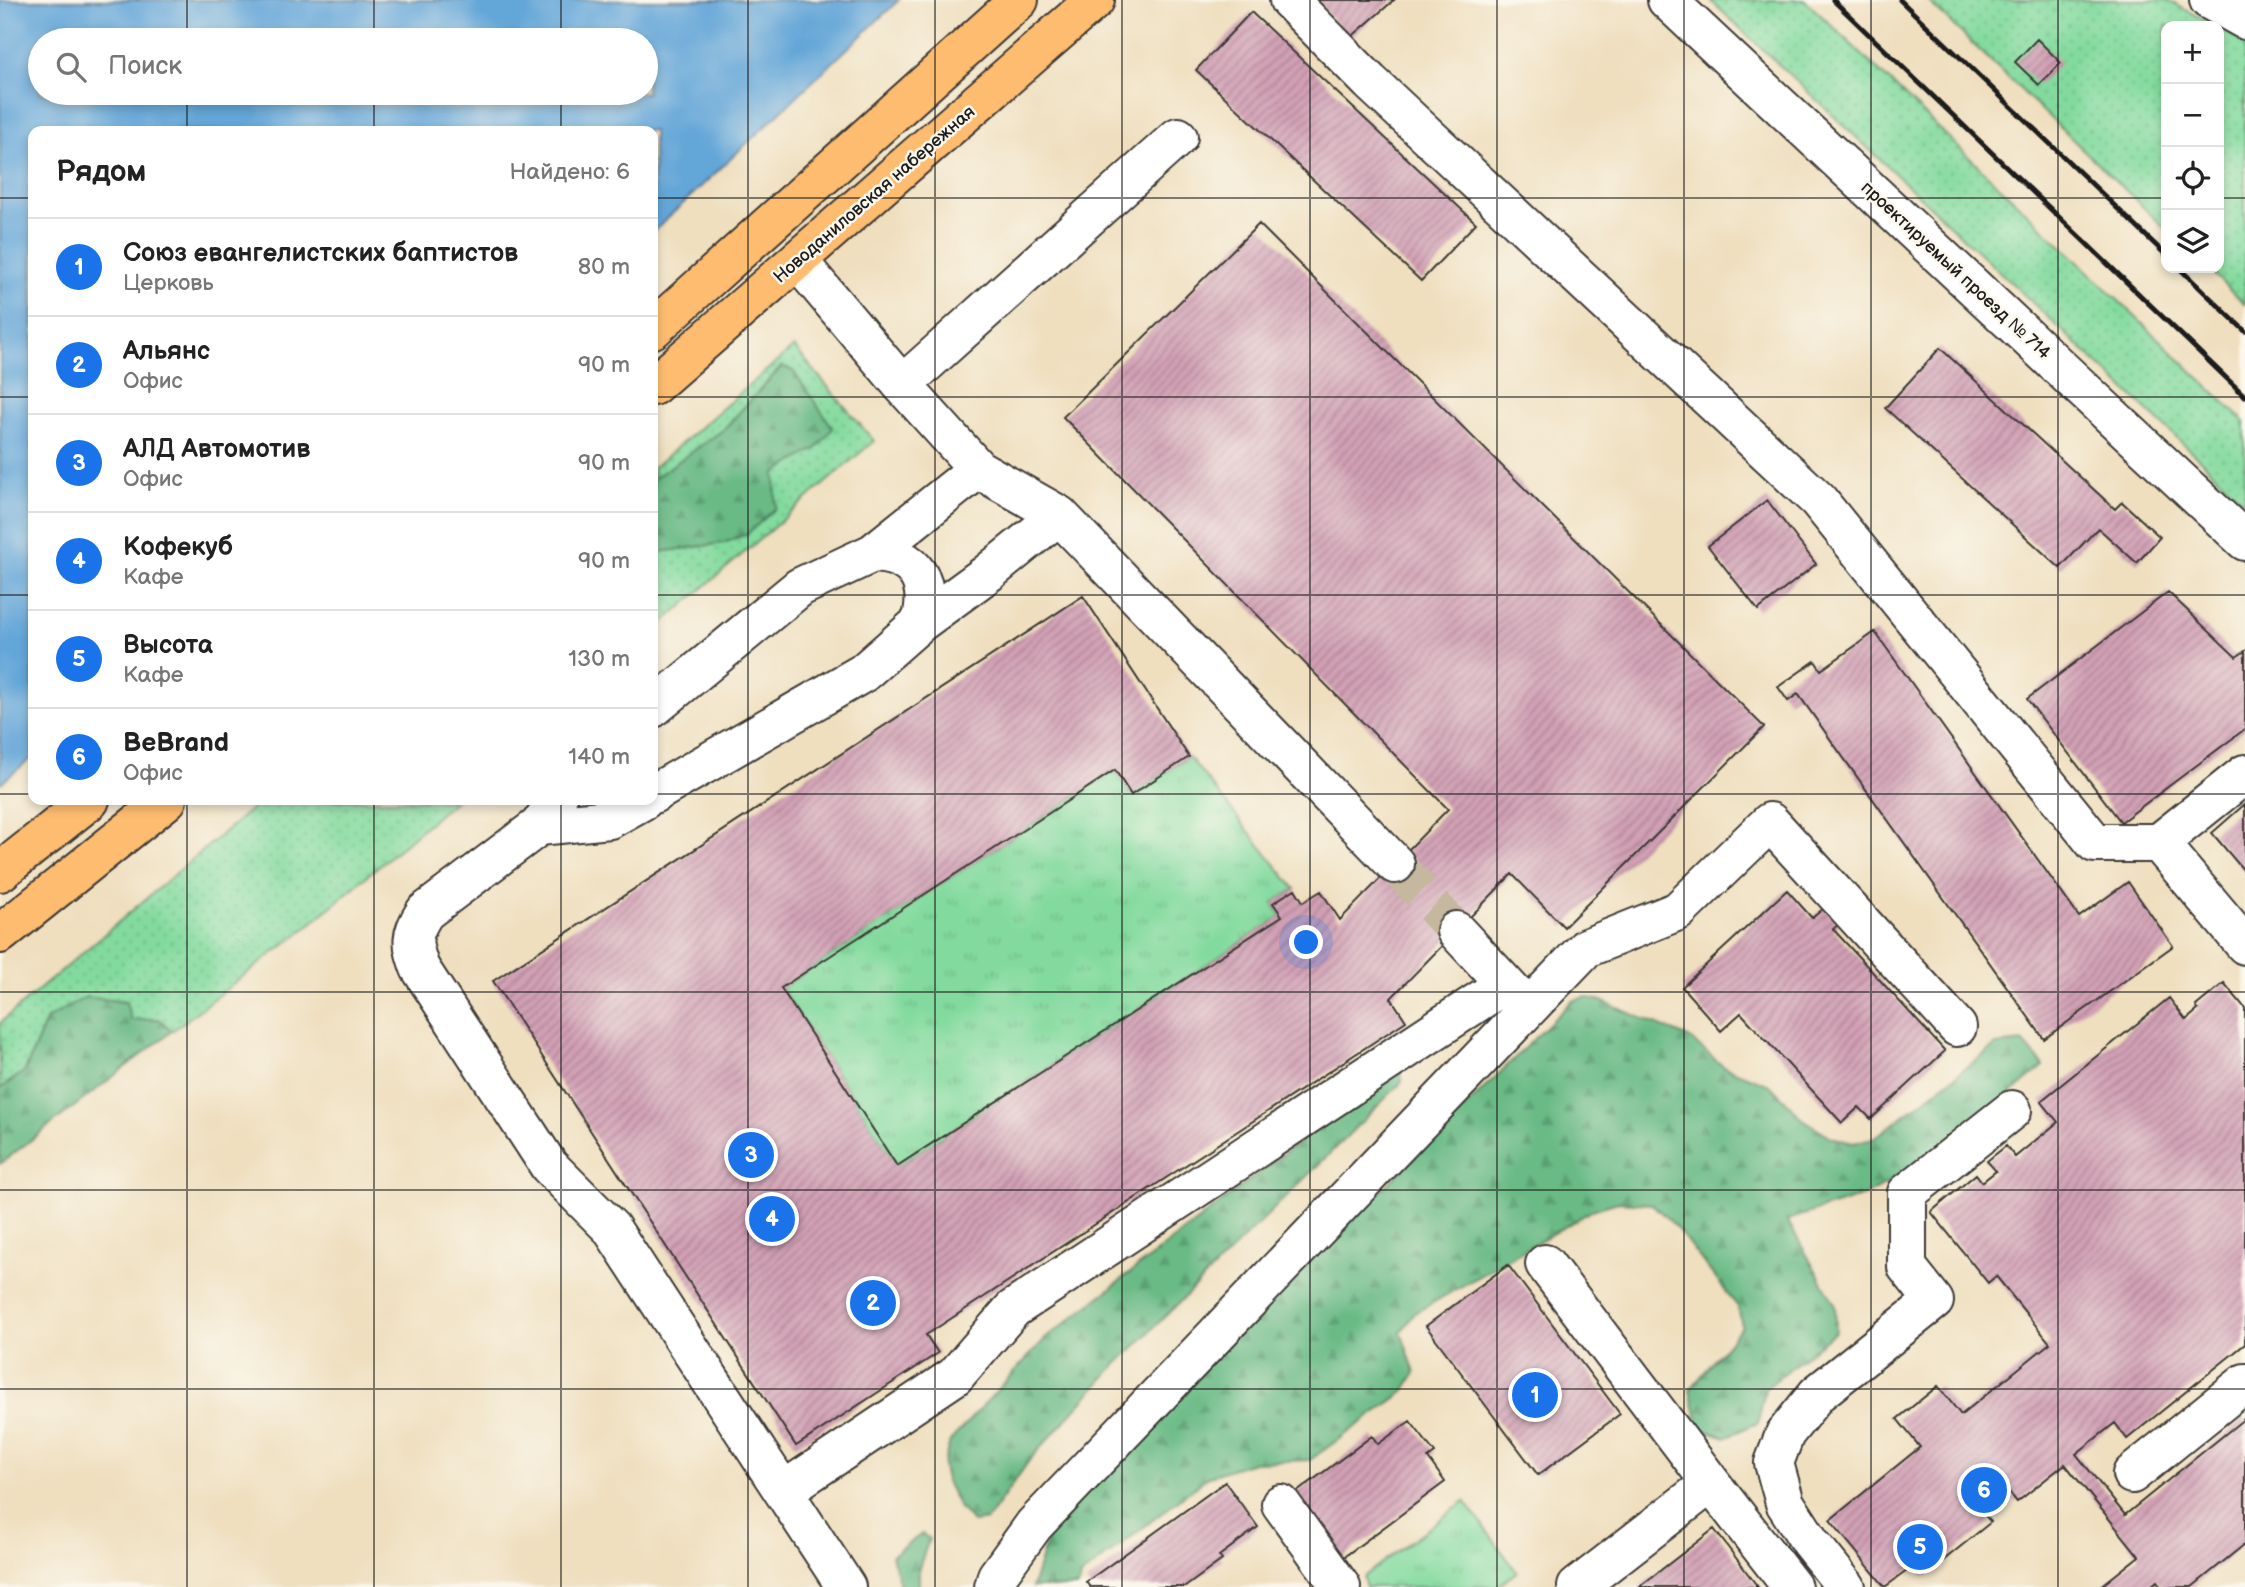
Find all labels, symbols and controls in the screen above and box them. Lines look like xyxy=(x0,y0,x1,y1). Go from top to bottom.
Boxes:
map controls xyxy=(2161,21,2224,273)
button: + xyxy=(2161,21,2224,84)
search box xyxy=(28,28,658,105)
icon: search xyxy=(52,48,90,86)
text: Поиск xyxy=(108,51,182,82)
button: − xyxy=(2161,84,2224,147)
street label: Новоданиловская набережная xyxy=(769,101,979,288)
button: locate xyxy=(2161,147,2224,210)
text: Рядом xyxy=(56,154,146,190)
text: Найдено: 6 xyxy=(509,158,630,186)
street label: проектируемый проезд № 714 xyxy=(1857,177,2055,364)
button: layers xyxy=(2161,210,2224,273)
text: Союз евангелистских баптистов xyxy=(123,238,518,269)
text: 1 xyxy=(74,253,84,281)
text: 80 m xyxy=(578,253,630,281)
text: Церковь xyxy=(123,269,214,297)
text: Альянс xyxy=(123,336,210,367)
text: 2 xyxy=(72,351,86,379)
text: 90 m xyxy=(578,351,630,379)
text: Офис xyxy=(123,367,183,395)
text: АЛД Автомотив xyxy=(123,434,310,465)
text: 3 xyxy=(72,449,86,477)
text: 90 m xyxy=(578,449,630,477)
text: Офис xyxy=(123,465,183,493)
text: Кофекуб xyxy=(123,532,233,563)
text: 4 xyxy=(72,547,86,575)
text: 90 m xyxy=(578,547,630,575)
text: Кафе xyxy=(123,563,184,591)
text: Высота xyxy=(123,630,213,661)
text: 5 xyxy=(72,645,86,673)
text: 130 m xyxy=(568,645,630,673)
text: Кафе xyxy=(123,661,184,689)
text: BeBrand xyxy=(123,728,229,759)
text: 6 xyxy=(72,743,86,771)
text: 140 m xyxy=(568,743,630,771)
text: Офис xyxy=(123,759,183,787)
your location xyxy=(1289,925,1323,959)
pin: 3 xyxy=(728,1129,774,1181)
pin: 4 xyxy=(749,1193,795,1245)
pin: 2 xyxy=(850,1277,896,1329)
pin: 1 xyxy=(1512,1369,1558,1421)
pin: 6 xyxy=(1961,1464,2007,1516)
pin: 5 xyxy=(1897,1521,1943,1573)

